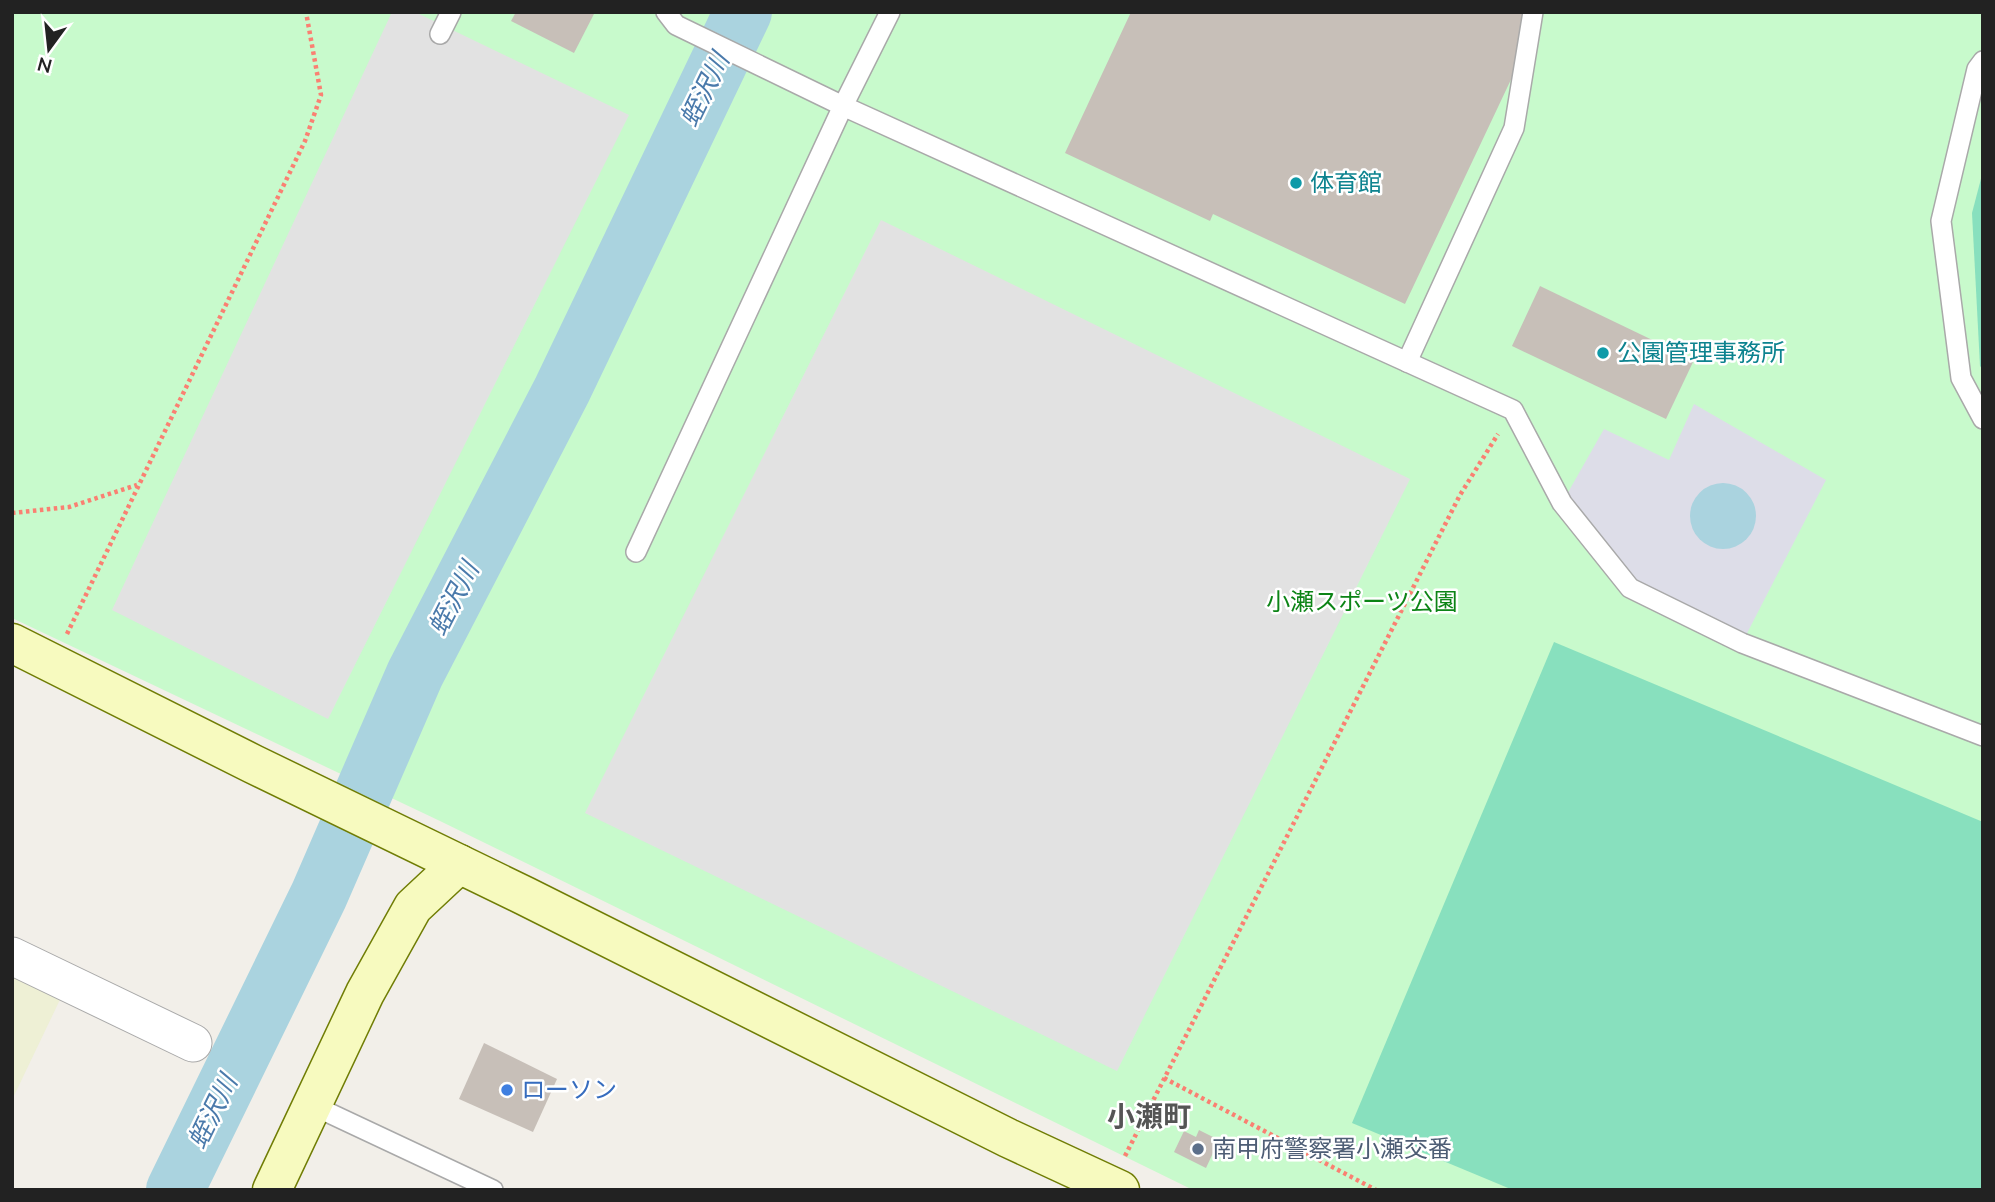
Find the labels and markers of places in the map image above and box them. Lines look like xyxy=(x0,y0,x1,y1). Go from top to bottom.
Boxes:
place label: 体育館 xyxy=(1310,167,1382,199)
marker: 体育館 xyxy=(1288,175,1304,191)
place label: 公園管理事務所 xyxy=(1617,337,1785,369)
marker: 公園管理事務所 xyxy=(1595,345,1611,361)
place label: ローソン xyxy=(521,1074,617,1106)
marker: ローソン xyxy=(499,1082,515,1098)
place label: 南甲府警察署小瀬交番 xyxy=(1212,1133,1452,1165)
marker: 南甲府警察署小瀬交番 xyxy=(1190,1141,1206,1157)

